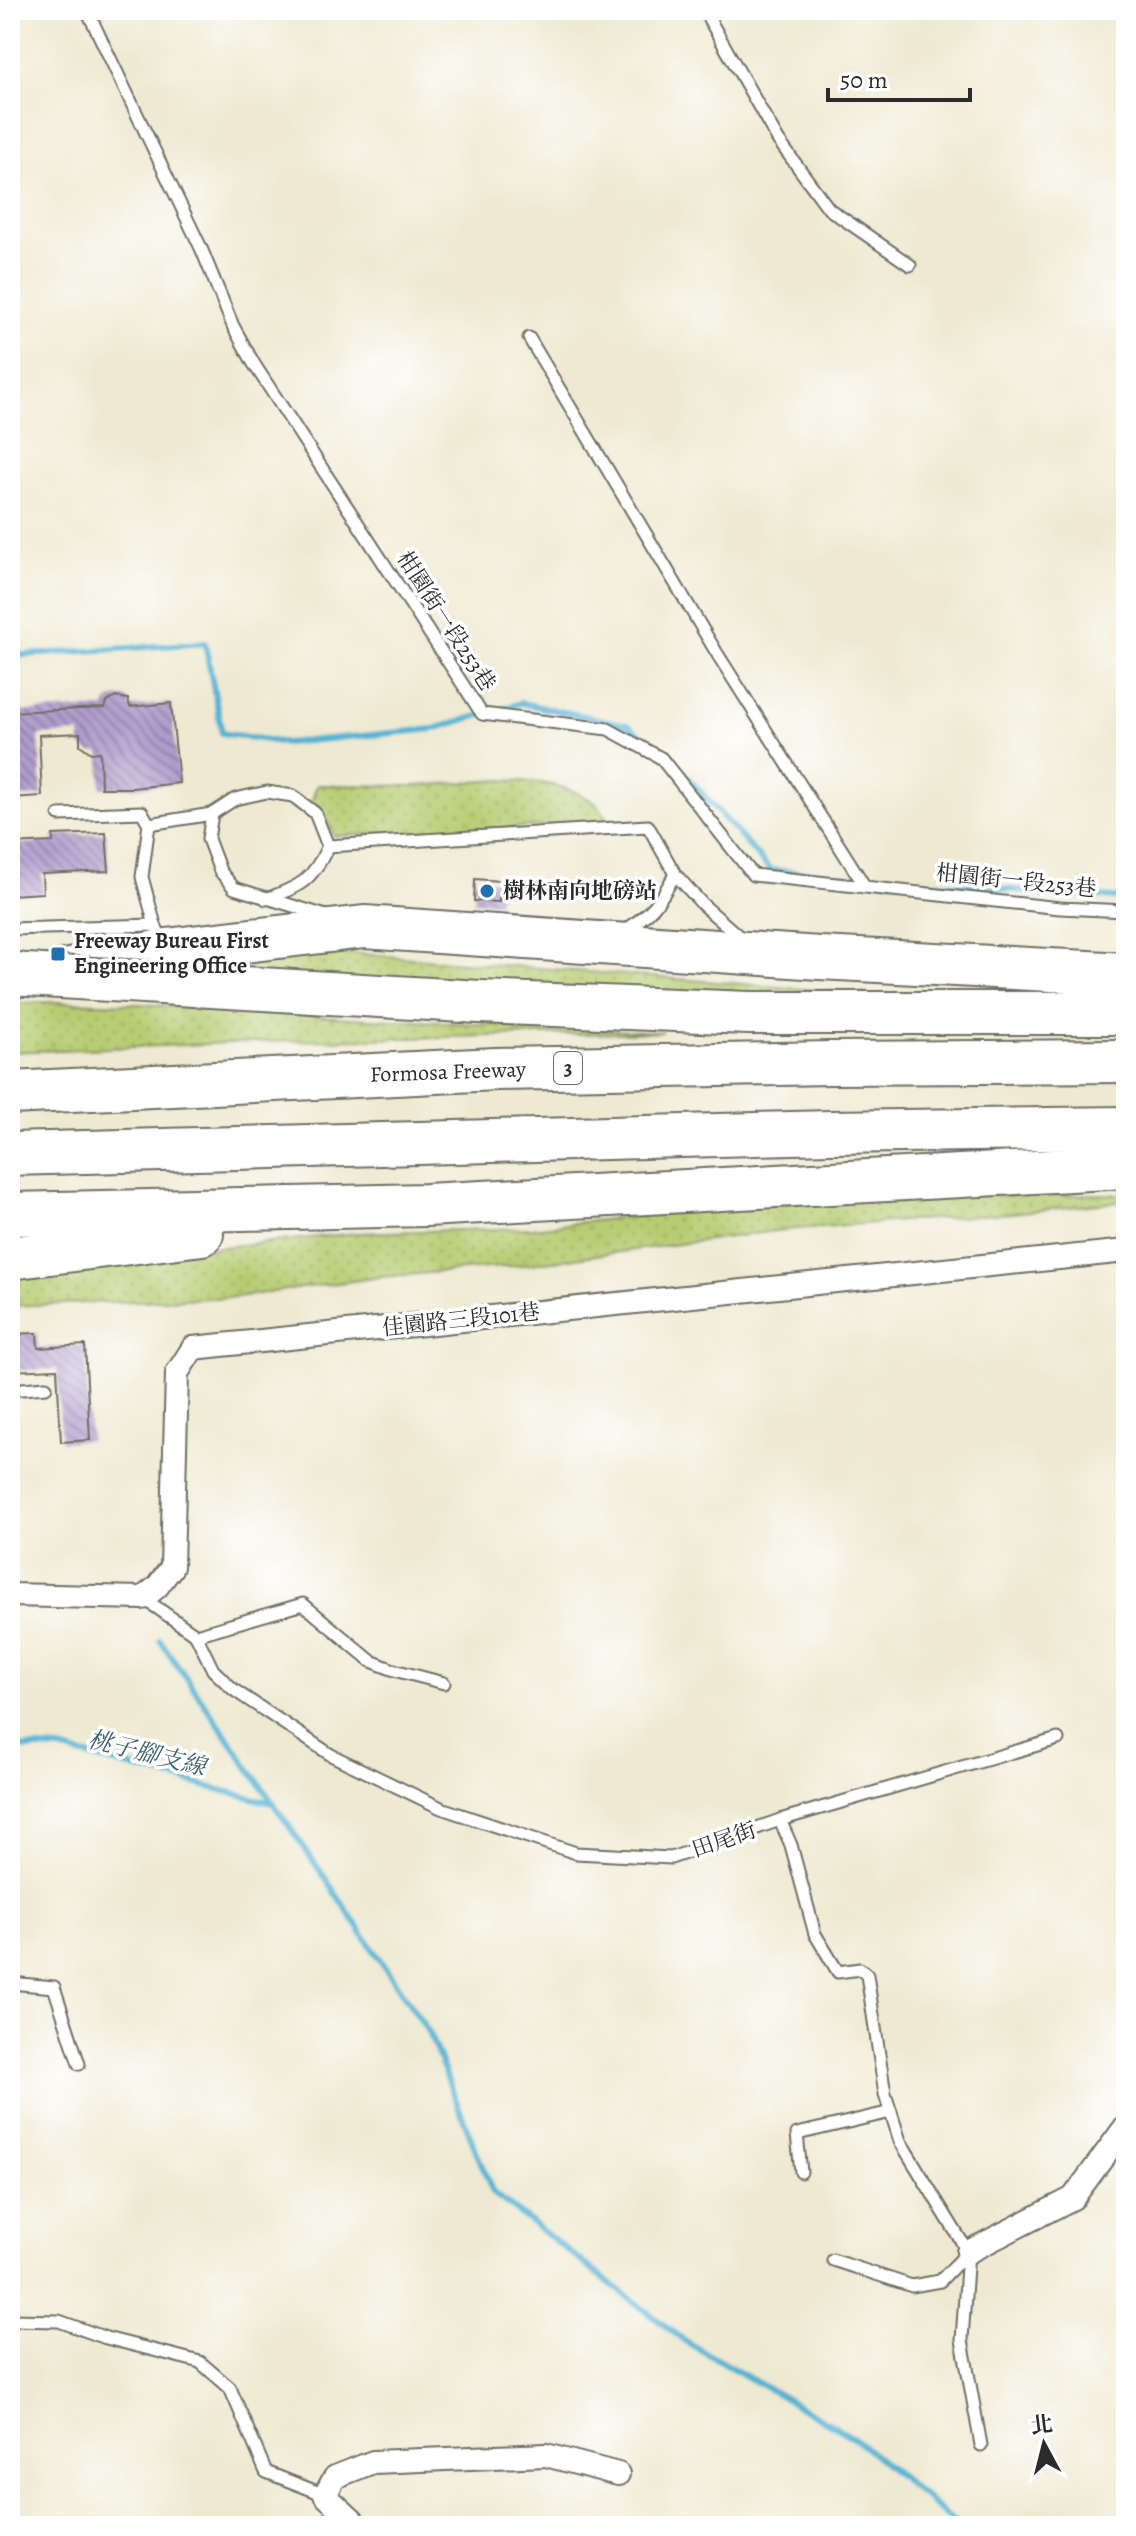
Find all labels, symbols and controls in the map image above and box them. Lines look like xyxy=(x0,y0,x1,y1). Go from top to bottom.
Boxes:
scale bar xyxy=(828,52,970,102)
text: 50 m xyxy=(840,64,888,96)
street label: 柑園街一段253巷 xyxy=(390,545,502,697)
street label: 柑園街一段253巷 xyxy=(934,858,1098,904)
place label: 樹林南向地磅站 xyxy=(503,876,657,906)
marker: 樹林南向地磅站 xyxy=(478,882,496,900)
place label: Freeway Bureau First Engineering Office xyxy=(74,926,270,981)
marker: Freeway Bureau First Engineering Office xyxy=(49,945,67,963)
road number: 3 xyxy=(554,1052,582,1084)
street label: Formosa Freeway xyxy=(370,1054,527,1090)
street label: 佳園路三段101巷 xyxy=(380,1297,542,1343)
water label: 桃子腳支線 xyxy=(85,1723,212,1784)
street label: 田尾街 xyxy=(688,1815,760,1865)
north arrow xyxy=(1004,2404,1084,2484)
text: 北 xyxy=(1029,2409,1054,2441)

